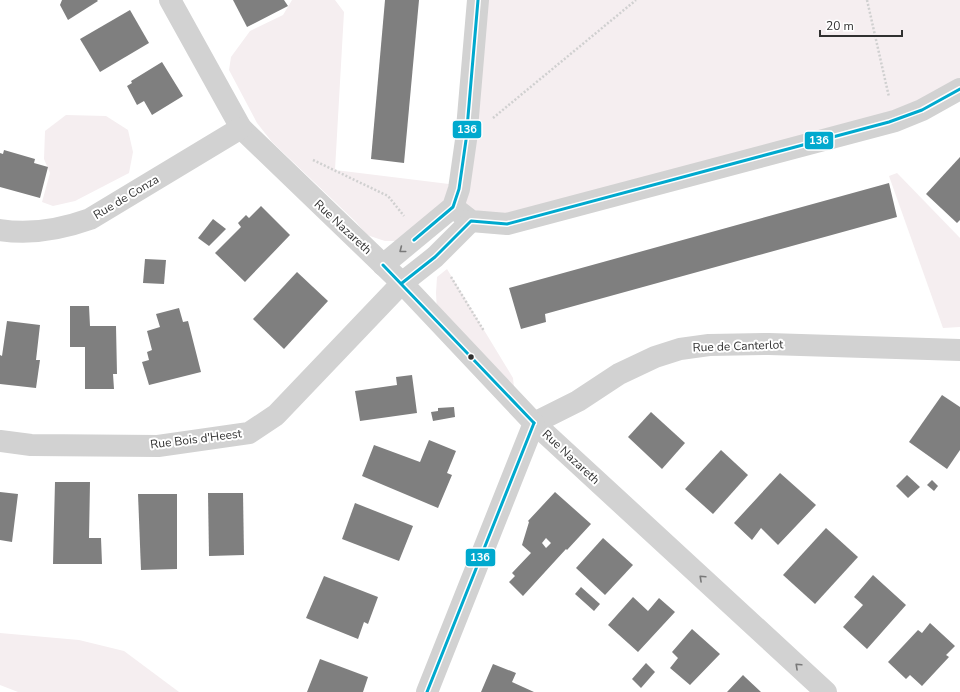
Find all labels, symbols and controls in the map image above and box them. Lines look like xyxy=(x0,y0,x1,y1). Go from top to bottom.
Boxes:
scale bar xyxy=(820,12,902,38)
text: 20 m xyxy=(826,18,854,34)
line badge: 136 xyxy=(452,120,482,139)
text: 136 xyxy=(457,122,477,137)
line badge: 136 xyxy=(804,131,834,150)
text: 136 xyxy=(809,133,829,148)
street label: Rue de Conza xyxy=(90,171,162,223)
street label: Rue Nazareth xyxy=(311,196,375,258)
one-way arrow xyxy=(400,245,407,252)
street label: Rue de Canterlot xyxy=(692,336,784,356)
unlabelled marker xyxy=(466,352,476,362)
street label: Rue Bois d'Heest xyxy=(149,425,243,453)
street label: Rue Nazareth xyxy=(539,426,603,488)
line badge: 136 xyxy=(465,548,496,567)
text: 136 xyxy=(470,550,490,565)
one-way arrow xyxy=(699,575,707,582)
one-way arrow xyxy=(795,663,803,670)

